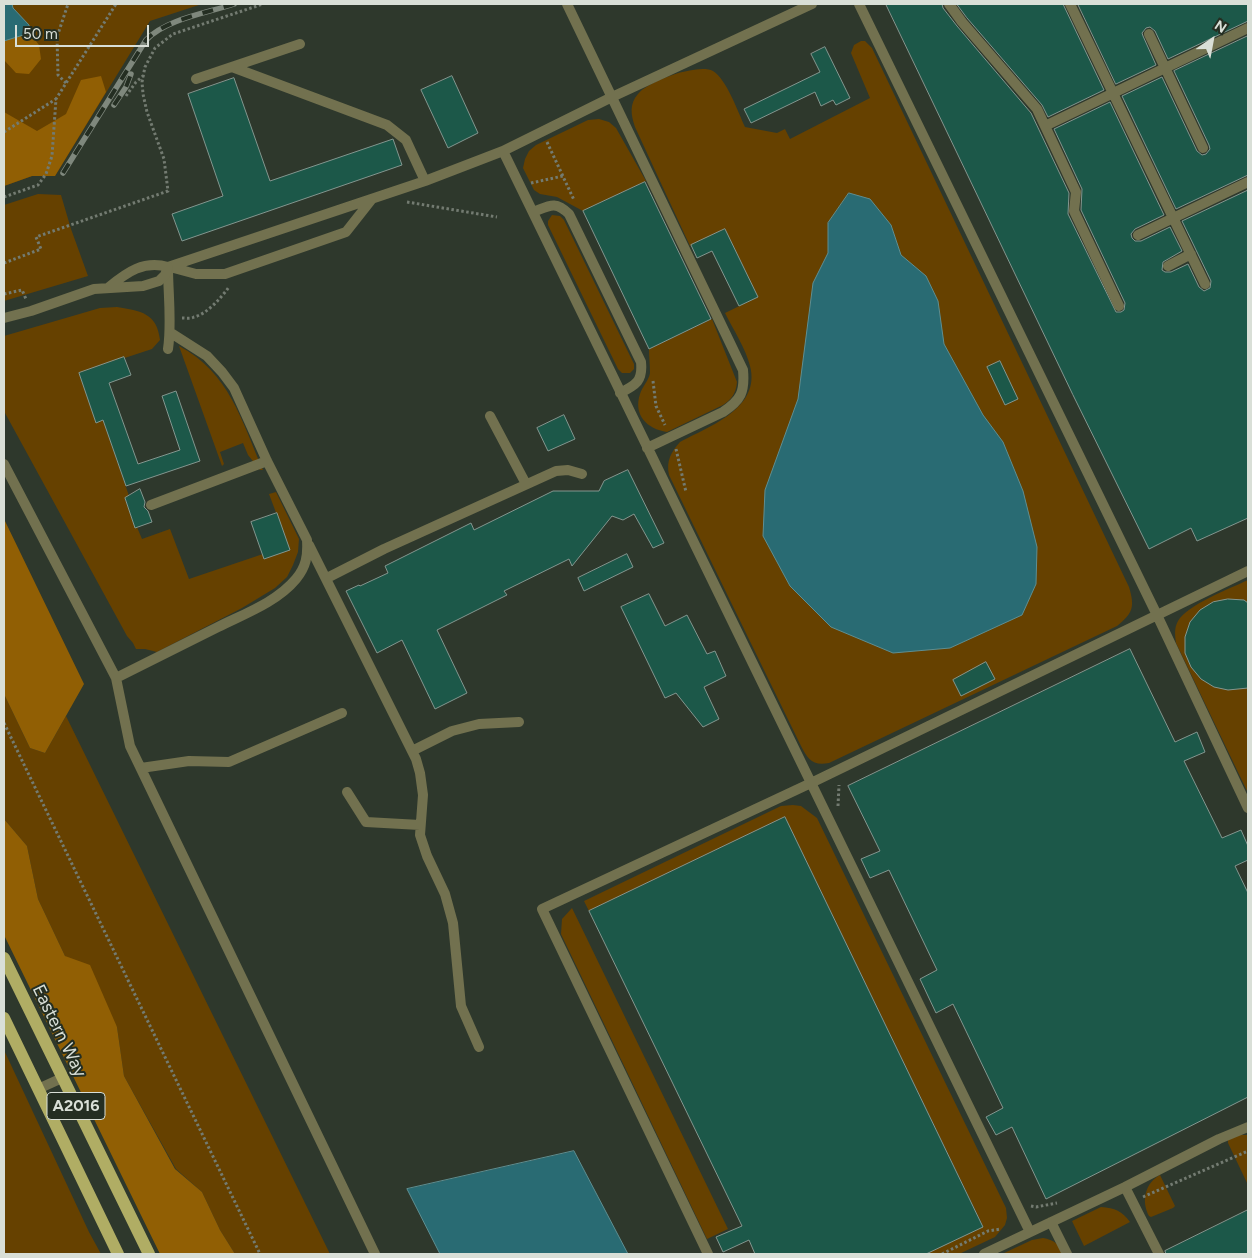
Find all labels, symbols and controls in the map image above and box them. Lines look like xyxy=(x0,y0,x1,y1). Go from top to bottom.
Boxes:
scale bar xyxy=(18,15,151,47)
north arrow xyxy=(1187,15,1237,65)
text: N xyxy=(1211,17,1230,37)
text: 50 m xyxy=(23,25,58,43)
street label: Eastern Way xyxy=(27,981,91,1081)
road number: A2016 xyxy=(47,1092,105,1120)

